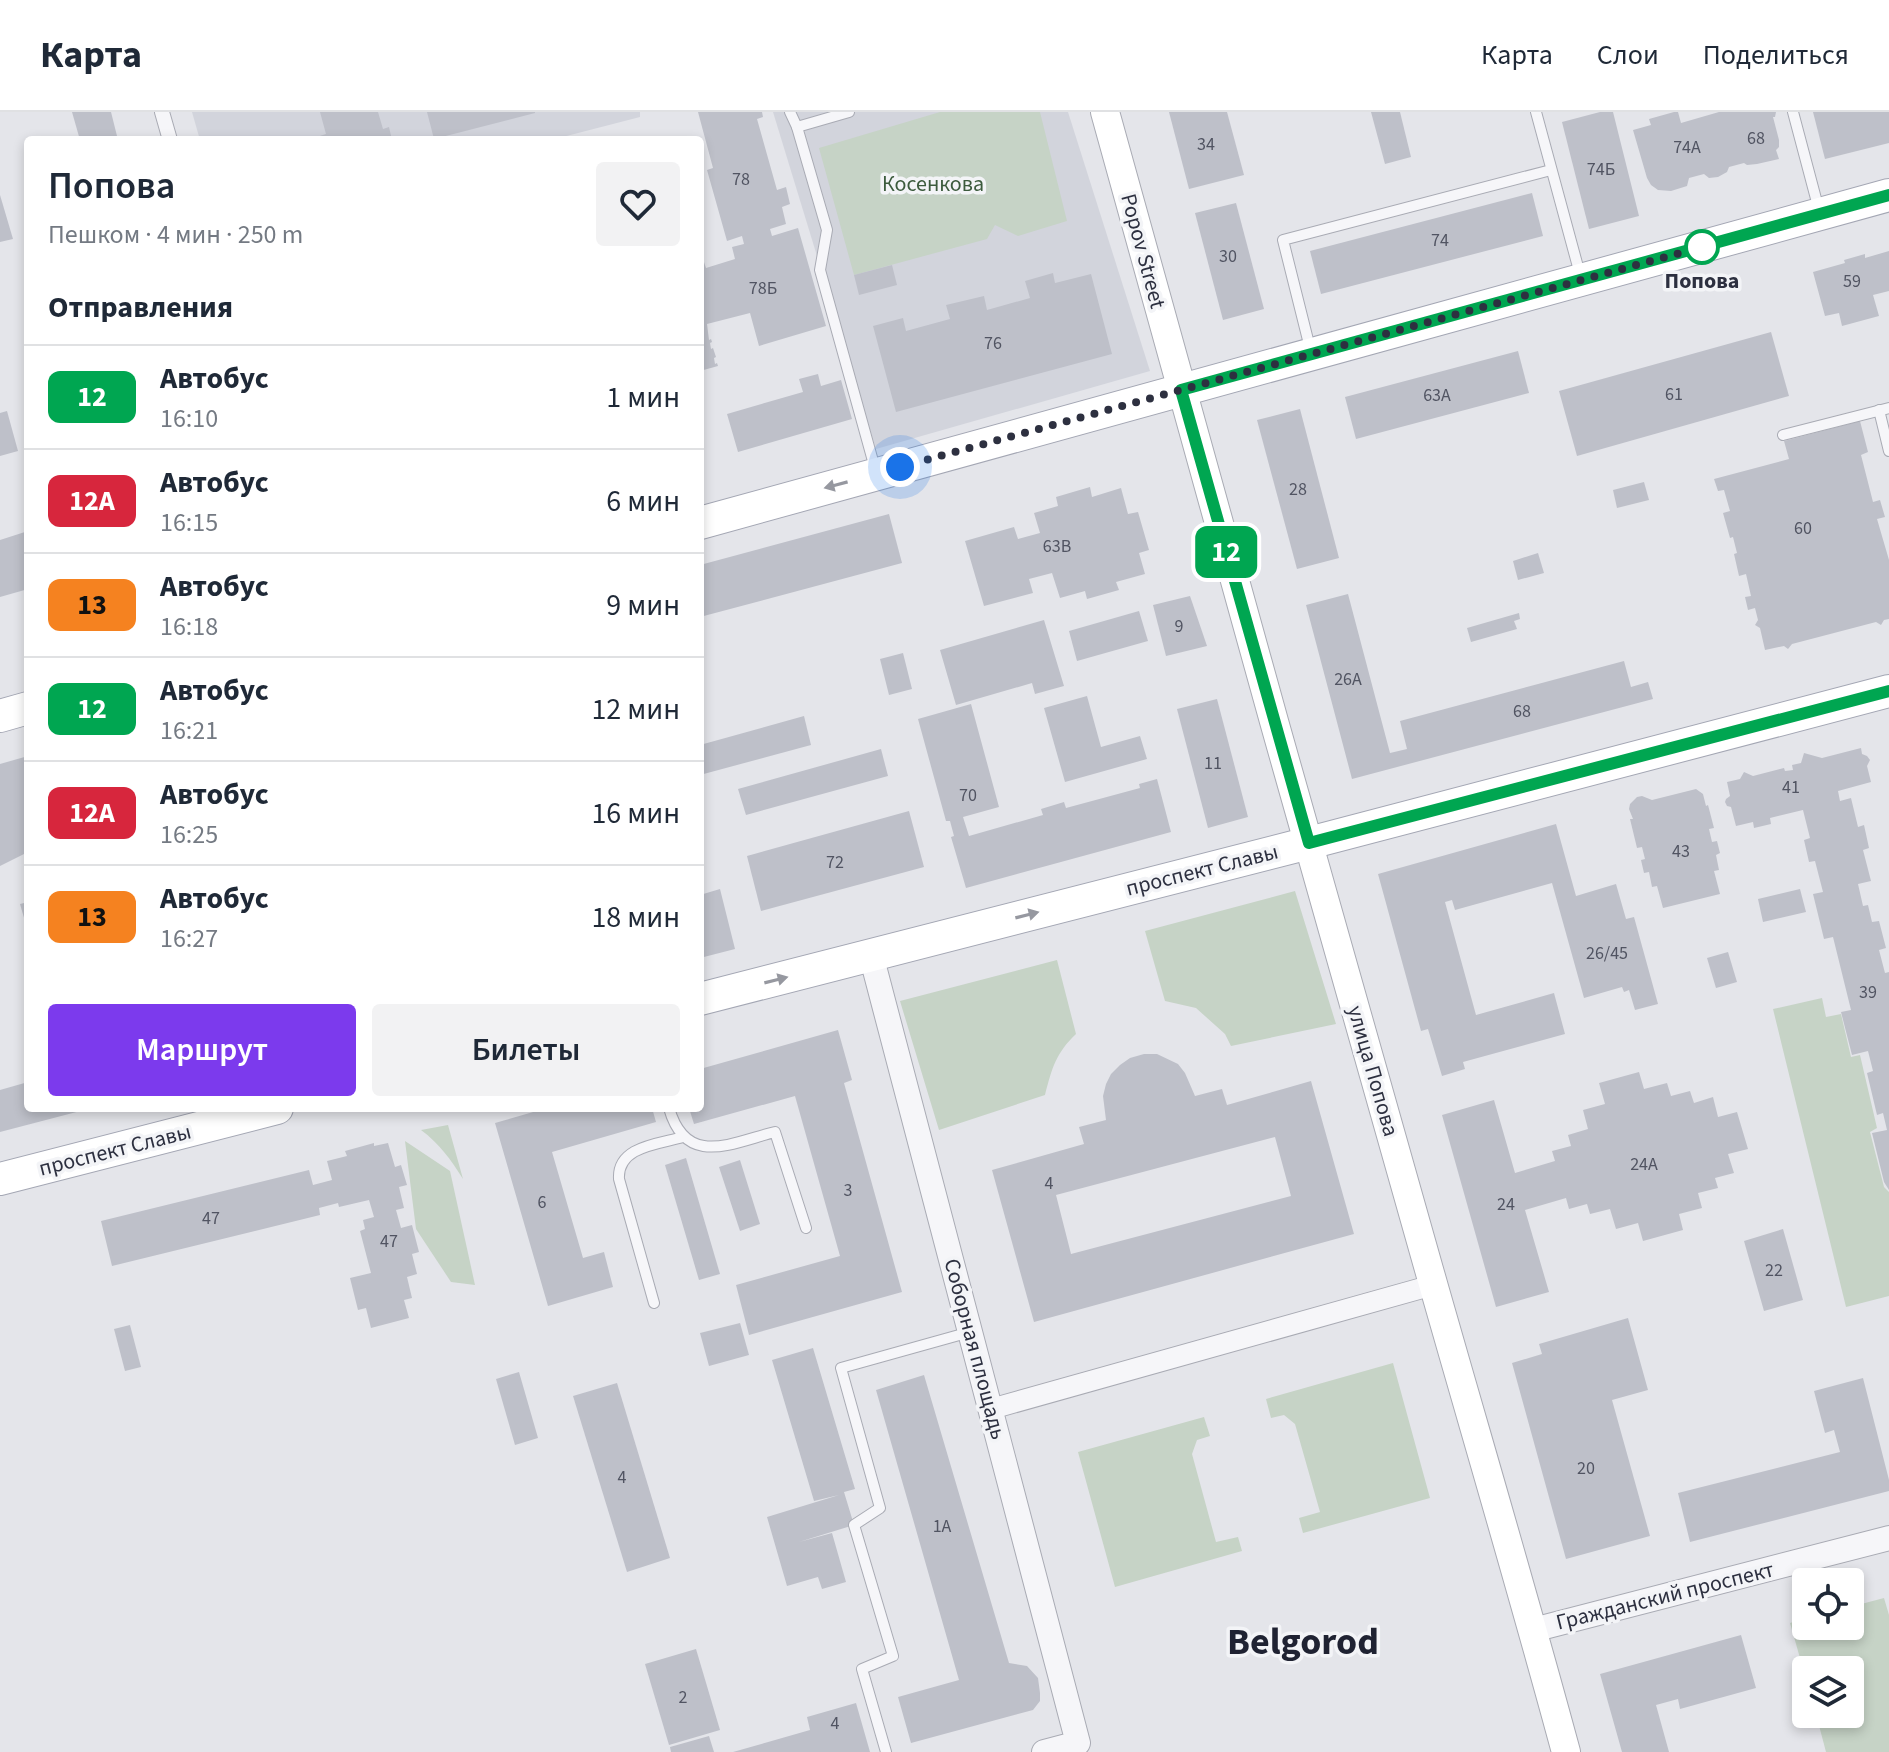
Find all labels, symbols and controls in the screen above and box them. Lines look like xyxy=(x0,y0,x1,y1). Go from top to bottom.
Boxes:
text: Карта xyxy=(40,28,142,82)
text: Карта xyxy=(1481,35,1553,75)
text: Слои xyxy=(1597,35,1659,75)
text: Поделиться xyxy=(1703,35,1849,75)
house number: 68 xyxy=(1747,126,1765,151)
house number: 34 xyxy=(1197,132,1215,157)
house number: 74А xyxy=(1673,135,1701,160)
house number: 74Б xyxy=(1587,157,1615,182)
text: Попова xyxy=(48,159,175,213)
button: heart xyxy=(596,162,680,246)
house number: 78 xyxy=(732,167,750,192)
park label: Косенкова xyxy=(882,168,984,200)
street label: Popov Street xyxy=(1112,190,1174,313)
text: Пешком · 4 мин · 250 m xyxy=(48,216,303,253)
house number: 74 xyxy=(1431,228,1449,253)
marker: Попова xyxy=(1685,230,1719,264)
house number: 30 xyxy=(1219,244,1237,269)
place label: Попова xyxy=(1665,265,1739,297)
house number: 59 xyxy=(1843,269,1861,294)
house number: 78Б xyxy=(749,276,777,301)
text: Отправления xyxy=(48,286,233,329)
house number: 76 xyxy=(984,331,1002,356)
text: Автобус xyxy=(160,357,269,400)
text: 1 мин xyxy=(606,376,680,419)
text: 12 xyxy=(77,377,107,417)
house number: 61 xyxy=(1665,382,1683,407)
house number: 63А xyxy=(1423,383,1451,408)
text: 16:10 xyxy=(160,400,218,437)
your location xyxy=(880,447,920,487)
text: Автобус xyxy=(160,461,269,504)
house number: 28 xyxy=(1289,477,1307,502)
one-way arrow xyxy=(823,479,847,492)
text: 6 мин xyxy=(606,480,680,523)
text: 12А xyxy=(69,481,115,521)
text: 16:15 xyxy=(160,504,218,541)
house number: 60 xyxy=(1794,516,1812,541)
line badge: 12 xyxy=(1190,526,1262,578)
text: 12 xyxy=(1211,532,1241,572)
house number: 63В xyxy=(1043,534,1071,559)
text: Автобус xyxy=(160,565,269,608)
text: 9 мин xyxy=(606,584,680,627)
text: 13 xyxy=(77,585,107,625)
text: 16:18 xyxy=(160,608,218,645)
house number: 9 xyxy=(1175,614,1184,639)
house number: 26А xyxy=(1334,667,1362,692)
text: Автобус xyxy=(160,669,269,712)
text: 12 мин xyxy=(591,688,680,731)
text: 12 xyxy=(77,689,107,729)
house number: 68 xyxy=(1513,699,1531,724)
text: 16:21 xyxy=(160,712,218,749)
house number: 11 xyxy=(1204,751,1222,776)
text: Автобус xyxy=(160,773,269,816)
house number: 41 xyxy=(1782,775,1800,800)
house number: 70 xyxy=(959,783,977,808)
text: 16 мин xyxy=(591,792,680,835)
text: 12А xyxy=(69,793,115,833)
text: 16:25 xyxy=(160,816,218,853)
street label: проспект Славы xyxy=(1123,836,1281,904)
house number: 43 xyxy=(1672,839,1690,864)
house number: 72 xyxy=(826,850,844,875)
text: Автобус xyxy=(160,877,269,920)
text: 18 мин xyxy=(591,896,680,939)
text: 13 xyxy=(77,897,107,937)
one-way arrow xyxy=(1015,909,1040,921)
text: 16:27 xyxy=(160,920,218,957)
house number: 26/45 xyxy=(1586,941,1628,966)
one-way arrow xyxy=(763,974,788,986)
house number: 39 xyxy=(1859,980,1877,1005)
street label: улица Попова xyxy=(1339,1002,1407,1140)
button: Маршрут xyxy=(48,1004,356,1096)
button: Билеты xyxy=(372,1004,680,1096)
street label: проспект Славы xyxy=(36,1116,194,1184)
house number: 24А xyxy=(1630,1152,1658,1177)
house number: 4 xyxy=(1045,1171,1054,1196)
house number: 3 xyxy=(844,1178,853,1203)
house number: 6 xyxy=(538,1190,547,1215)
house number: 24 xyxy=(1497,1192,1515,1217)
house number: 47 xyxy=(202,1206,220,1231)
house number: 47 xyxy=(380,1229,398,1254)
street label: Соборная площадь xyxy=(935,1255,1015,1443)
house number: 22 xyxy=(1765,1258,1783,1283)
house number: 20 xyxy=(1577,1456,1595,1481)
house number: 4 xyxy=(618,1465,627,1490)
house number: 1А xyxy=(933,1514,952,1539)
street label: Гражданский проспект xyxy=(1553,1553,1777,1639)
map controls xyxy=(1792,1568,1864,1728)
button: locate xyxy=(1792,1568,1864,1640)
district label: Belgorod xyxy=(1227,1615,1379,1669)
button: layers xyxy=(1792,1656,1864,1728)
house number: 2 xyxy=(679,1685,688,1710)
house number: 4 xyxy=(831,1711,840,1736)

